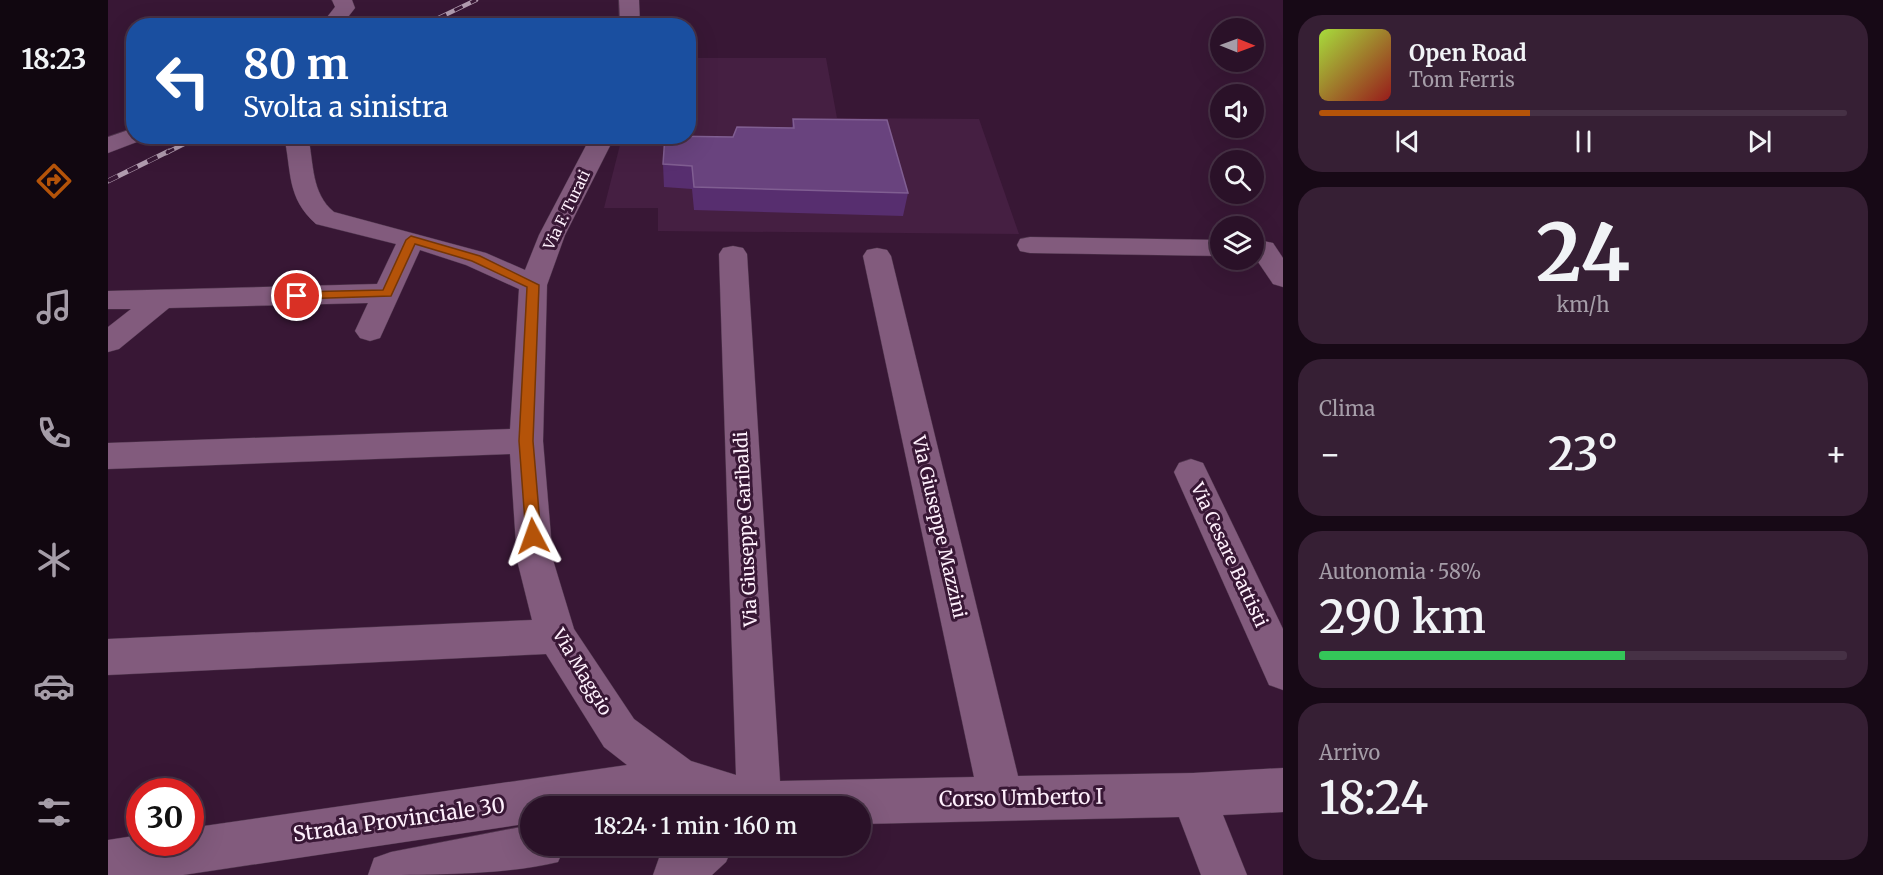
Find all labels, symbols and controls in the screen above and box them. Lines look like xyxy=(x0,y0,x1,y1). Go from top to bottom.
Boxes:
north arrow xyxy=(1210,18,1264,72)
map controls xyxy=(1210,18,1264,270)
text: 80 m xyxy=(243,38,349,90)
text: Open Road xyxy=(1409,39,1527,67)
text: 18:23 xyxy=(21,42,87,76)
icon: left xyxy=(144,42,222,120)
text: Tom Ferris xyxy=(1409,67,1515,92)
button: sound xyxy=(1210,84,1264,138)
text: Svolta a sinistra xyxy=(243,90,448,124)
icon: previous xyxy=(1391,125,1424,158)
icon: pause xyxy=(1567,125,1600,158)
icon: next xyxy=(1743,125,1776,158)
button: search xyxy=(1210,150,1264,204)
icon: directions xyxy=(33,160,75,202)
street label: Via F. Turati xyxy=(539,167,594,254)
text: 24 xyxy=(1536,204,1630,302)
button: layers xyxy=(1210,216,1264,270)
pin xyxy=(271,270,322,321)
icon: arrive xyxy=(280,279,313,312)
icon: music xyxy=(33,286,75,328)
text: km/h xyxy=(1557,292,1609,317)
text: Clima xyxy=(1319,396,1375,421)
icon: phone xyxy=(33,412,75,454)
text: 23° xyxy=(1548,426,1618,482)
street label: Via Giuseppe Garibaldi xyxy=(729,431,762,628)
street label: Via Giuseppe Mazzini xyxy=(907,432,972,621)
text: − xyxy=(1319,434,1341,475)
text: + xyxy=(1825,434,1847,475)
street label: Via Cesare Battisti xyxy=(1185,478,1273,631)
position arrow xyxy=(501,504,565,568)
icon: climate xyxy=(33,539,75,581)
text: Autonomia · 58% xyxy=(1319,559,1481,584)
text: 290 km xyxy=(1319,589,1486,645)
street label: Via Maggio xyxy=(547,623,617,719)
icon: car xyxy=(33,665,75,707)
text: Arrivo xyxy=(1319,740,1380,765)
text: 18:24 xyxy=(1319,770,1428,826)
speed limit sign: 30 xyxy=(126,778,204,856)
street label: Corso Umberto I xyxy=(939,783,1103,812)
icon: filters xyxy=(33,791,75,833)
street label: Strada Provinciale 30 xyxy=(291,791,507,848)
text: 18:24 · 1 min · 160 m xyxy=(594,812,797,840)

